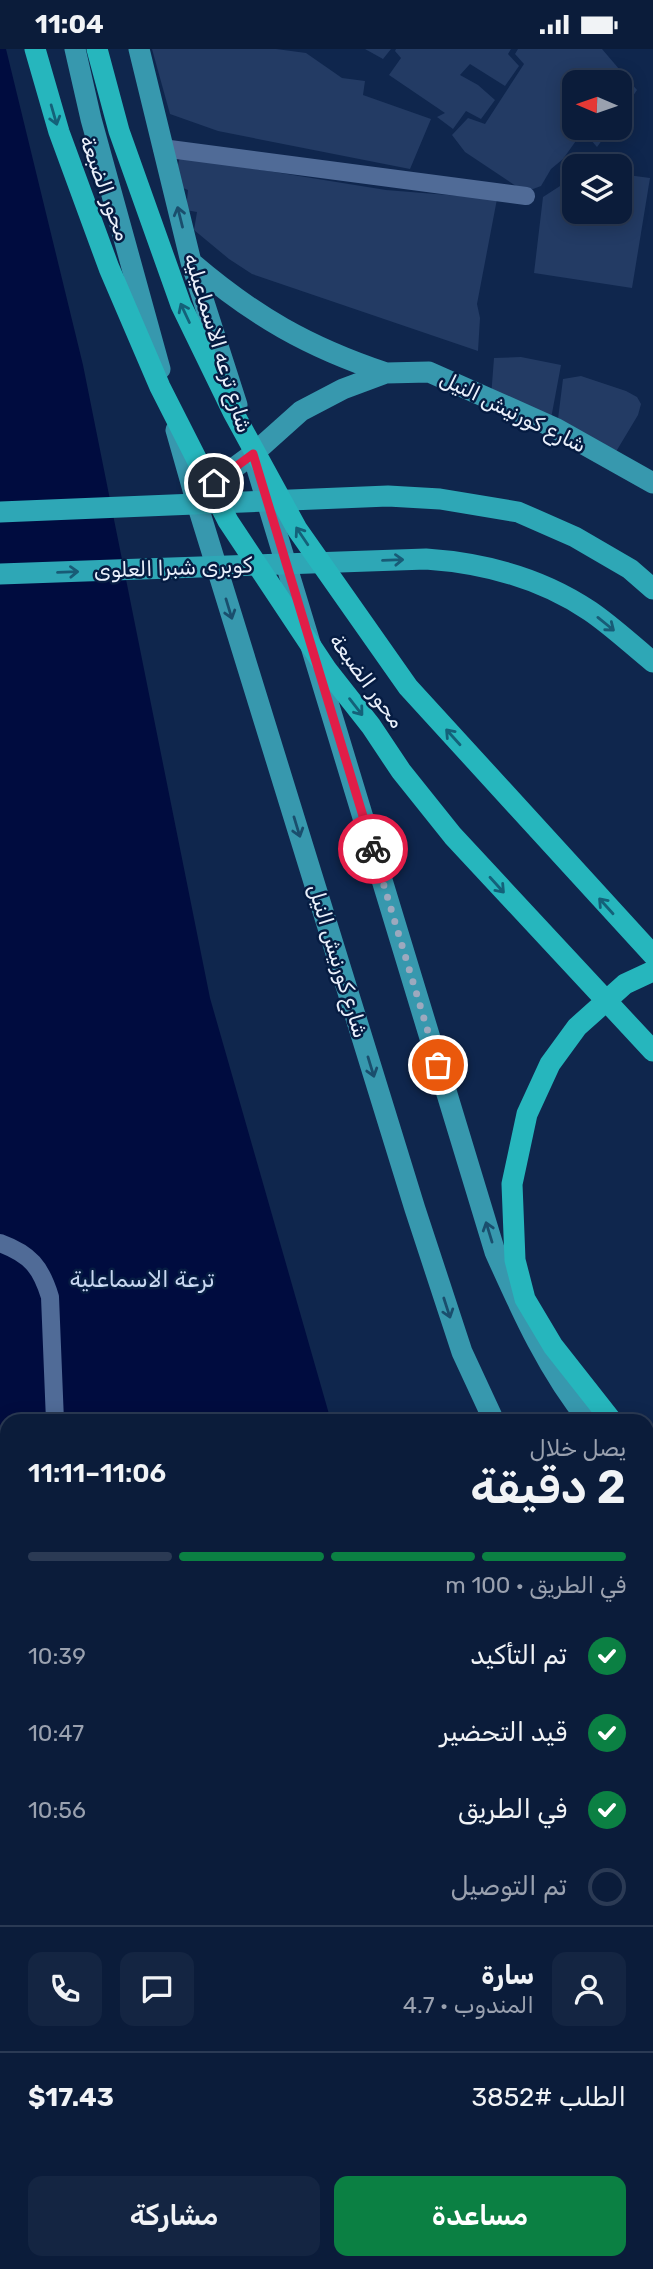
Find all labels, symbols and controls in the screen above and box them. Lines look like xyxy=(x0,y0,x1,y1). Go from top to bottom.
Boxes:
text: 11:04 xyxy=(35,9,104,40)
north arrow xyxy=(562,70,632,140)
map controls xyxy=(562,70,632,224)
one-way arrow xyxy=(48,103,61,125)
street label: محور الضبعة xyxy=(75,132,136,244)
button: layers xyxy=(562,154,632,224)
one-way arrow xyxy=(173,207,186,229)
street label: شارع ترعه الاسماعيليه xyxy=(177,250,258,436)
one-way arrow xyxy=(178,303,192,324)
street label: شارع كورنيش النيل xyxy=(435,365,590,460)
pin xyxy=(184,453,244,513)
icon: home xyxy=(195,464,233,502)
one-way arrow xyxy=(295,527,309,546)
street label: كوبرى شبرا العلوى xyxy=(93,552,253,583)
one-way arrow xyxy=(382,553,405,566)
one-way arrow xyxy=(56,565,79,579)
one-way arrow xyxy=(224,598,237,620)
one-way arrow xyxy=(596,616,615,631)
street label: محور الضبعة xyxy=(325,629,410,733)
one-way arrow xyxy=(348,697,363,716)
one-way arrow xyxy=(445,729,462,746)
courier xyxy=(338,814,408,884)
one-way arrow xyxy=(291,815,304,837)
icon: bike xyxy=(354,830,392,868)
one-way arrow xyxy=(488,876,505,893)
street label: شارع كورنيش النيل xyxy=(301,881,374,1041)
one-way arrow xyxy=(598,897,614,915)
pin xyxy=(408,1035,468,1095)
icon: bag xyxy=(419,1046,457,1084)
one-way arrow xyxy=(366,1056,379,1078)
one-way arrow xyxy=(481,1221,494,1243)
water label: ترعة الاسماعلية xyxy=(69,1265,215,1293)
one-way arrow xyxy=(442,1296,454,1318)
text: يصل خلال xyxy=(530,1434,626,1462)
text: 11:06–11:11 xyxy=(28,1458,166,1489)
text: 2 دقيقة xyxy=(470,1460,626,1515)
text: في الطريق · 100 m xyxy=(445,1571,626,1599)
icon: check xyxy=(588,1637,626,1675)
text: تم التأكيد xyxy=(470,1640,567,1671)
text: 10:39 xyxy=(28,1642,86,1670)
icon: check xyxy=(588,1714,626,1752)
text: قيد التحضير xyxy=(440,1717,567,1748)
text: 10:47 xyxy=(28,1719,84,1747)
icon: check xyxy=(588,1791,626,1829)
text: في الطريق xyxy=(458,1794,567,1825)
text: 10:56 xyxy=(28,1796,86,1824)
text: تم التوصيل xyxy=(450,1871,567,1902)
button: phone xyxy=(28,1952,102,2026)
button: chat xyxy=(120,1952,194,2026)
button: person xyxy=(552,1952,626,2026)
text: سارة xyxy=(481,1960,534,1991)
text: المندوب · 4.7 xyxy=(403,1991,534,2019)
text: $17.43 xyxy=(28,2082,114,2113)
text: الطلب #3852 xyxy=(471,2082,626,2113)
button: مشاركة xyxy=(28,2176,320,2256)
button: مساعدة xyxy=(334,2176,626,2256)

